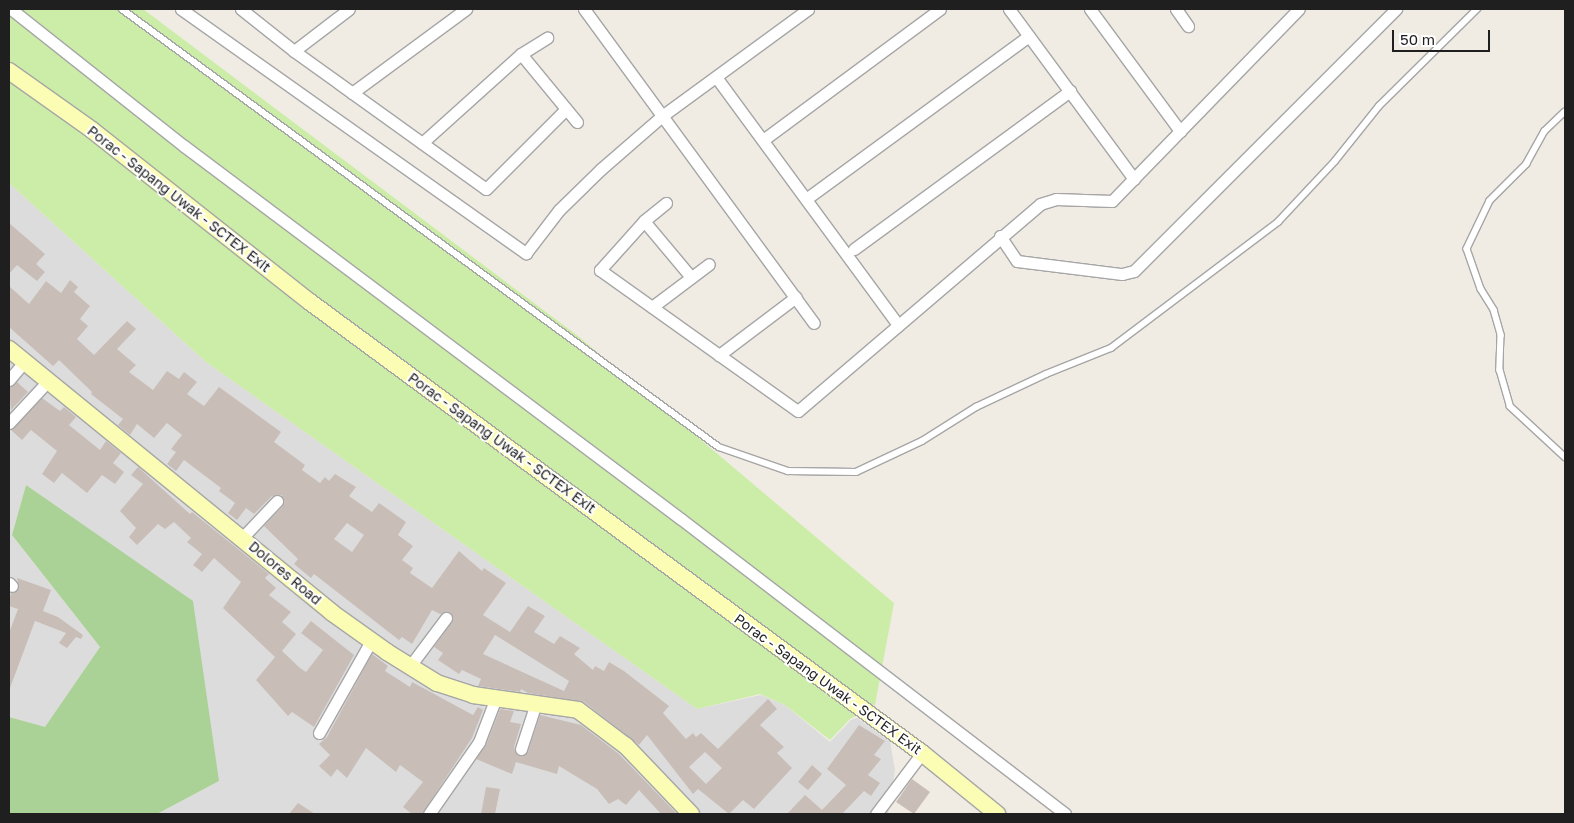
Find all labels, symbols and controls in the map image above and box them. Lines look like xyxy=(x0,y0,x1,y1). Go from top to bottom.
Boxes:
scale bar xyxy=(1394,20,1492,52)
text: 50 m xyxy=(1400,30,1435,48)
street label: Porac - Sapang Uwak - SCTEX Exit xyxy=(84,122,274,276)
street label: Porac - Sapang Uwak - SCTEX Exit xyxy=(405,369,599,517)
street label: Dolores Road xyxy=(245,538,325,608)
street label: Porac - Sapang Uwak - SCTEX Exit xyxy=(731,610,925,758)

